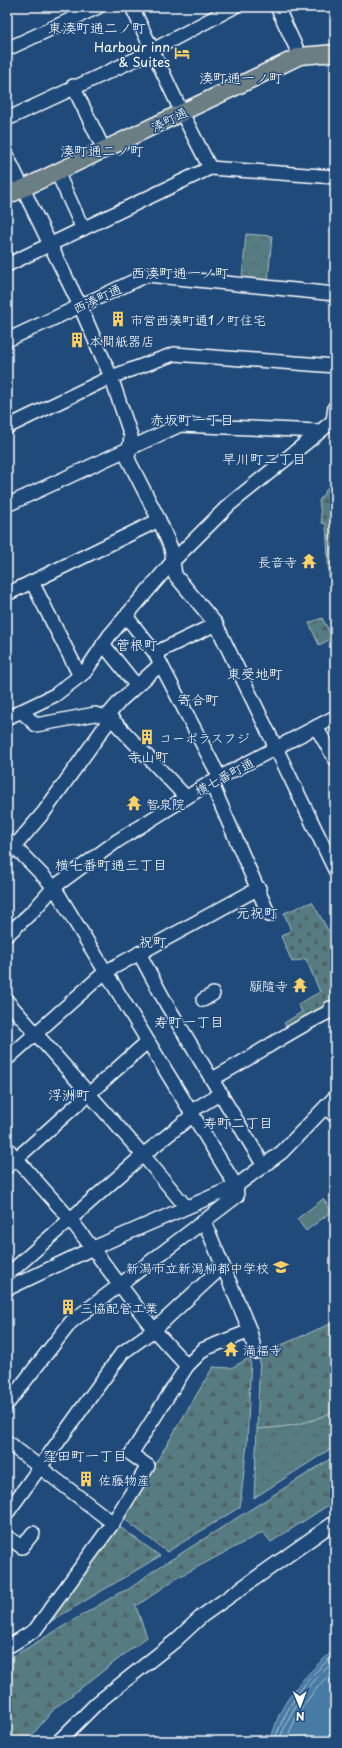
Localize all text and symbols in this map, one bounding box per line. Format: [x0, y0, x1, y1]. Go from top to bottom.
district label: 東湊町通二ノ町 [48, 17, 146, 38]
place label: Harbour inn & Suites [94, 37, 170, 71]
hotel icon: Harbour inn & Suites [173, 44, 191, 62]
district label: 湊町通一ノ町 [199, 67, 283, 88]
street label: 湊町通 [147, 102, 191, 136]
district label: 湊町通二ノ町 [60, 140, 144, 161]
district label: 西湊町通一ノ町 [131, 262, 229, 283]
street label: 西湊町通 [69, 278, 125, 318]
building icon: 市営西湊町通1ノ町住宅 [109, 310, 127, 328]
place label: 市営西湊町通1ノ町住宅 [130, 310, 266, 329]
building icon: 本間紙器店 [68, 331, 86, 349]
place label: 本間紙器店 [89, 331, 154, 350]
district label: 赤坂町一丁目 [150, 409, 234, 430]
district label: 早川町二丁目 [222, 448, 306, 469]
place label: 長音寺 [258, 552, 297, 571]
temple icon: 長音寺 [300, 552, 318, 570]
district label: 菅根町 [116, 634, 158, 655]
district label: 東受地町 [227, 663, 283, 684]
district label: 寄合町 [177, 689, 219, 710]
building icon: コーポラスフジ [138, 728, 156, 746]
place label: コーポラスフジ [159, 728, 249, 747]
district label: 寺山町 [127, 746, 169, 767]
street label: 横七番町通 [191, 752, 257, 800]
temple icon: 智泉院 [125, 794, 143, 812]
place label: 智泉院 [146, 794, 185, 813]
district label: 横七番町通三丁目 [55, 854, 167, 875]
district label: 元祝町 [236, 902, 278, 923]
district label: 祝町 [139, 931, 167, 952]
place label: 願隨寺 [249, 976, 288, 995]
temple icon: 願隨寺 [291, 976, 309, 994]
district label: 寿町一丁目 [154, 1011, 224, 1032]
district label: 浮洲町 [48, 1084, 90, 1105]
district label: 寿町二丁目 [203, 1112, 273, 1133]
place label: 新潟市立新潟柳都中学校 [126, 1258, 269, 1277]
school or university icon: 新潟市立新潟柳都中学校 [272, 1258, 290, 1276]
building icon: 三協配管工業 [59, 1298, 77, 1316]
place label: 三協配管工業 [80, 1298, 158, 1317]
temple icon: 満福寺 [222, 1340, 240, 1358]
place label: 満福寺 [243, 1340, 282, 1359]
district label: 窪田町一丁目 [43, 1445, 127, 1466]
building icon: 佐藤物産 [77, 1470, 95, 1488]
place label: 佐藤物産 [98, 1470, 150, 1489]
north arrow [280, 1686, 320, 1726]
text: N [295, 1708, 305, 1725]

